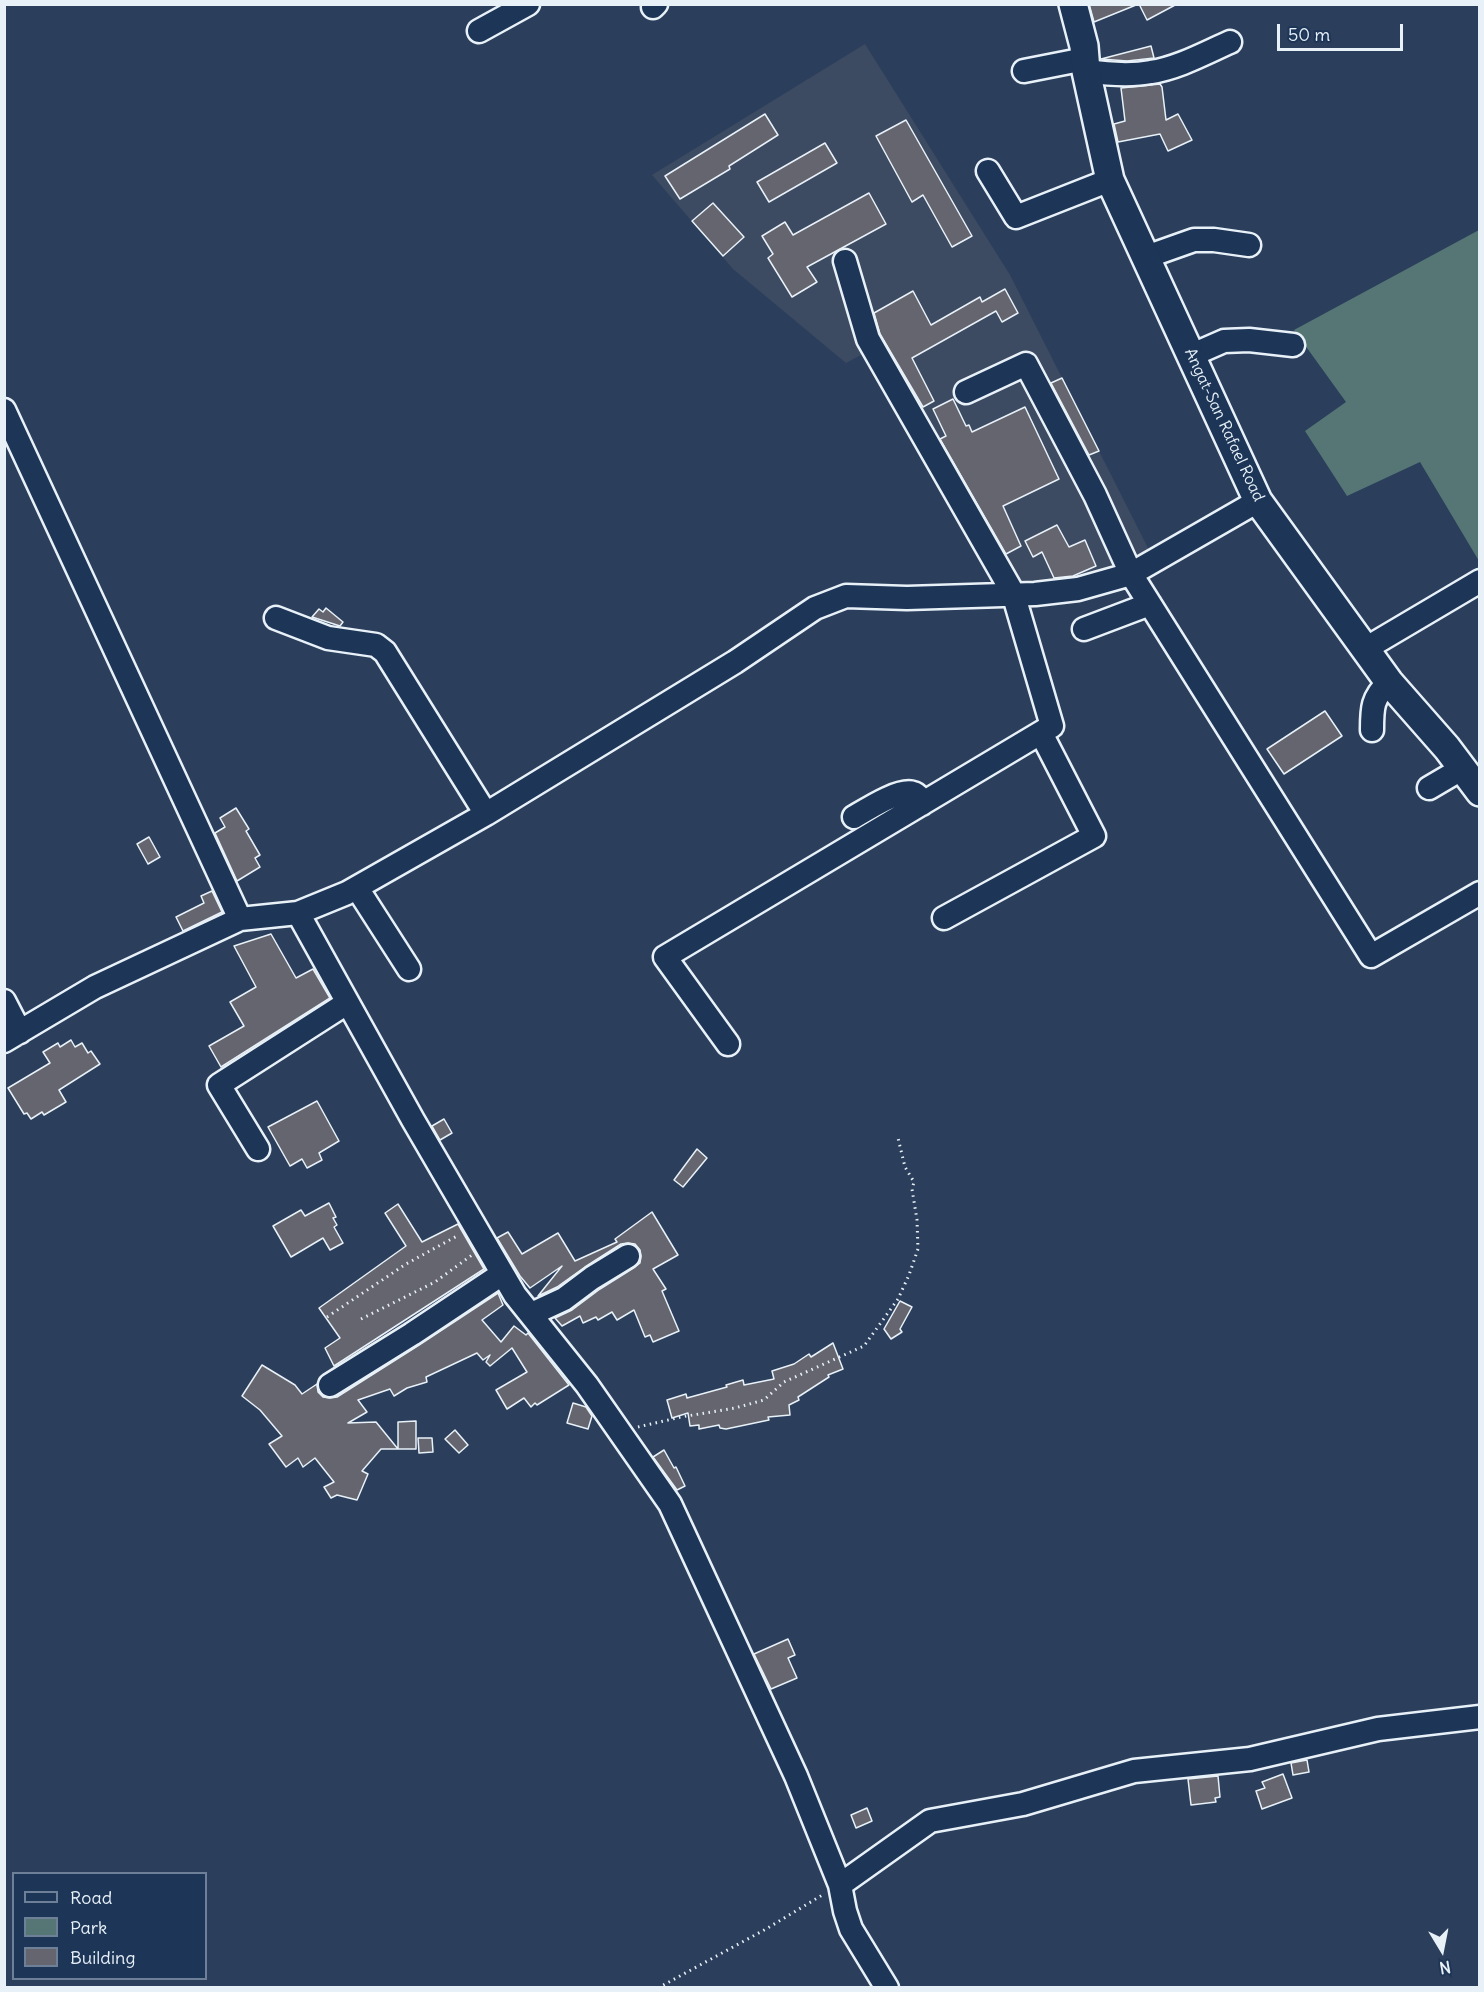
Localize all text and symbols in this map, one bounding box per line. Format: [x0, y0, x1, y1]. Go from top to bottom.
scale bar [1280, 12, 1406, 50]
text: 50 m [1288, 23, 1330, 46]
street label: Angat-San Rafael Road [1180, 345, 1268, 505]
legend [12, 1872, 207, 1980]
text: Road [70, 1886, 112, 1909]
text: Park [70, 1916, 107, 1939]
north arrow [1412, 1920, 1472, 1980]
text: Building [70, 1946, 135, 1969]
text: N [1438, 1957, 1452, 1979]

